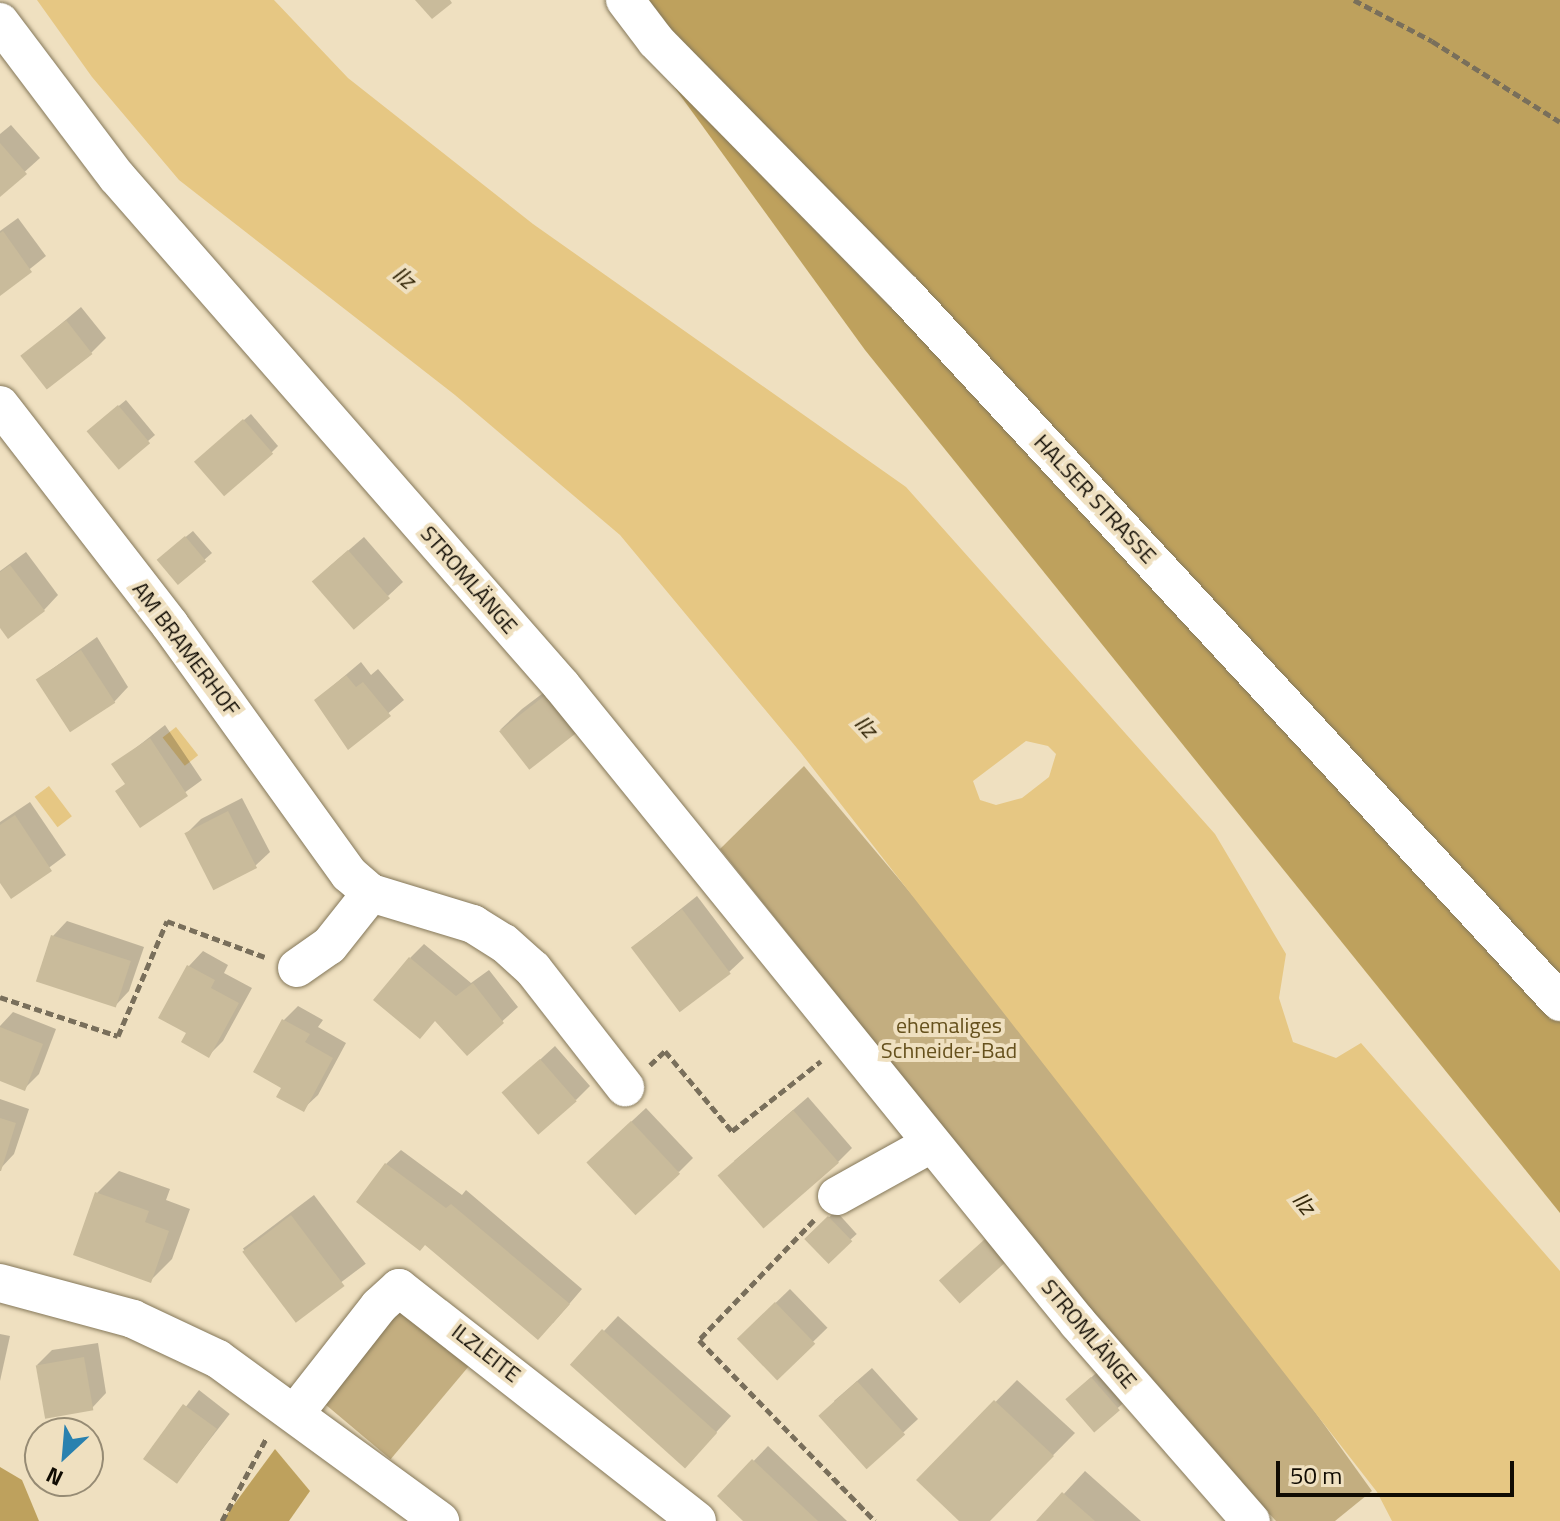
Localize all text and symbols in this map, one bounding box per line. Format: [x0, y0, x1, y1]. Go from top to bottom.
water label: Ilz [387, 259, 421, 295]
street label: HALSER STRASSE [1028, 429, 1162, 569]
street label: STROMLÄNGE [415, 521, 523, 639]
street label: AM BRAMERHOF [127, 577, 245, 721]
water label: Ilz [848, 709, 884, 743]
park label: ehemaliges Schneider-Bad [881, 1012, 1017, 1064]
water label: Ilz [1286, 1186, 1322, 1220]
street label: STROMLÄNGE [1036, 1274, 1142, 1394]
street label: ILZLEITE [447, 1318, 525, 1388]
north arrow [24, 1417, 104, 1497]
scale bar [1280, 1445, 1518, 1495]
text: 50 m [1290, 1457, 1342, 1493]
text: N [40, 1458, 69, 1495]

